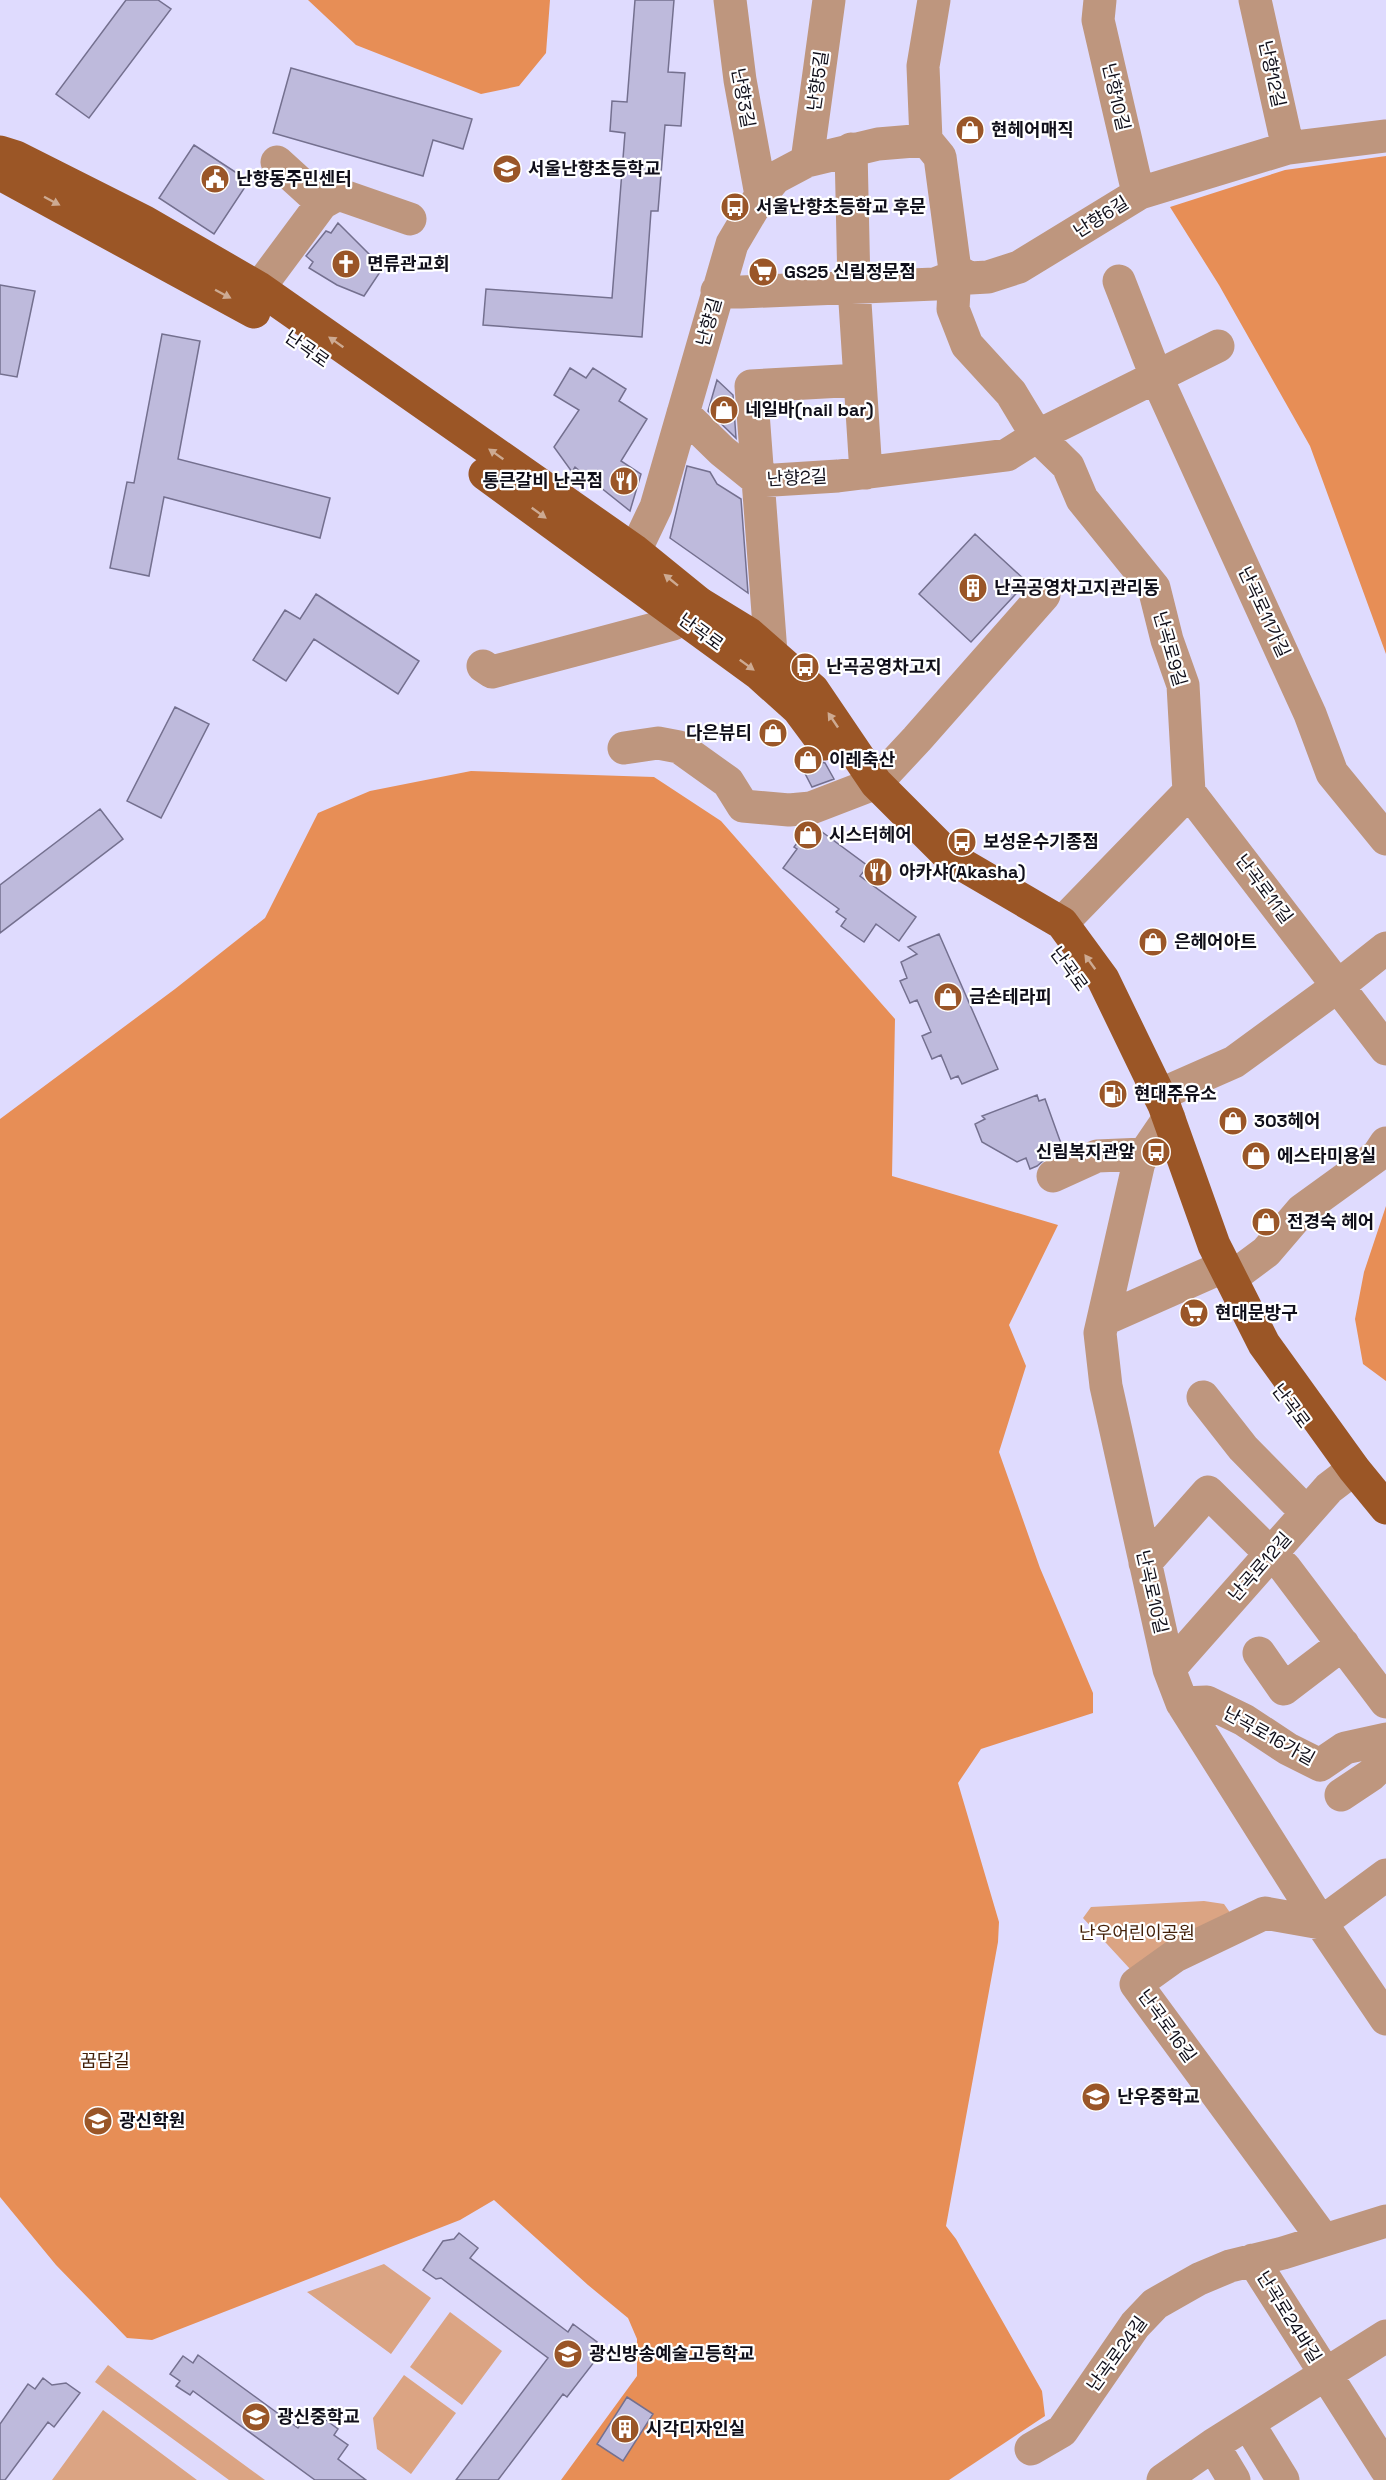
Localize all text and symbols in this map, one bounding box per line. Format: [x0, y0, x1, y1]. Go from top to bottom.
street label: 난향12길 [1254, 38, 1291, 110]
street label: 난향5길 [802, 49, 833, 112]
street label: 난향10길 [1098, 61, 1135, 133]
street label: 난향3길 [727, 66, 760, 130]
shop icon: 현헤어매직 [954, 114, 986, 146]
place label: 현헤어매직 [991, 118, 1074, 141]
school or university icon: 서울난향초등학교 [491, 153, 523, 185]
place label: 서울난향초등학교 [528, 157, 660, 180]
public building icon: 난향동주민센터 [199, 163, 231, 195]
place label: 난향동주민센터 [236, 167, 352, 190]
bus stop icon: 서울난향초등학교 후문 [719, 191, 751, 223]
street label: 난향6길 [1069, 191, 1133, 242]
place label: 서울난향초등학교 후문 [756, 195, 926, 218]
one-way arrow [43, 196, 60, 206]
church icon: 면류관교회 [330, 248, 362, 280]
place label: 면류관교회 [367, 252, 450, 275]
supermarket icon: GS25 신림정문점 [747, 256, 779, 288]
place label: GS25 신림정문점 [784, 260, 916, 283]
one-way arrow [215, 289, 232, 299]
street label: 난향길 [691, 295, 726, 349]
street label: 난곡로 [280, 325, 334, 372]
one-way arrow [329, 336, 345, 348]
shop icon: 네일바(nail bar) [708, 394, 740, 426]
place label: 네일바(nail bar) [745, 398, 874, 421]
one-way arrow [488, 449, 504, 460]
street label: 난향2길 [766, 464, 828, 491]
restaurant icon: 통큰갈비 난곡점 [608, 465, 640, 497]
place label: 통큰갈비 난곡점 [483, 469, 603, 492]
one-way arrow [531, 506, 546, 518]
street label: 난곡로11가길 [1233, 563, 1296, 661]
building icon: 난곡공영차고지관리동 [957, 572, 989, 604]
one-way arrow [663, 574, 679, 587]
place label: 난곡공영차고지관리동 [994, 576, 1160, 599]
street label: 난곡로 [674, 608, 728, 656]
street label: 난곡로9길 [1149, 609, 1192, 689]
bus stop icon: 난곡공영차고지 [789, 651, 821, 683]
place label: 난곡공영차고지 [826, 655, 942, 678]
one-way arrow [738, 659, 754, 671]
one-way arrow [827, 713, 839, 729]
shop icon: 다은뷰티 [757, 717, 789, 749]
place label: 다은뷰티 [686, 721, 752, 744]
shop icon: 이레축산 [792, 744, 824, 776]
place label: 이레축산 [829, 748, 896, 771]
shop icon: 시스터헤어 [792, 819, 824, 851]
place label: 시스터헤어 [829, 823, 912, 846]
bus stop icon: 보성운수기종점 [946, 826, 978, 858]
place label: 보성운수기종점 [983, 830, 1099, 853]
street label: 난곡로11길 [1231, 849, 1298, 928]
restaurant icon: 아카샤(Akasha) [862, 856, 894, 888]
place label: 아카샤(Akasha) [899, 860, 1026, 883]
shop icon: 은헤어아트 [1137, 926, 1169, 958]
place label: 은헤어아트 [1174, 930, 1257, 953]
street label: 난곡로 [1045, 942, 1093, 996]
one-way arrow [1085, 954, 1097, 969]
shop icon: 금손테라피 [932, 981, 964, 1013]
place label: 금손테라피 [969, 985, 1052, 1008]
fuel station icon: 현대주유소 [1097, 1078, 1129, 1110]
place label: 현대주유소 [1134, 1082, 1217, 1105]
shop icon: 303헤어 [1217, 1105, 1249, 1137]
place label: 303헤어 [1254, 1109, 1321, 1132]
bus stop icon: 신림복지관앞 [1140, 1136, 1172, 1168]
place label: 신림복지관앞 [1036, 1140, 1135, 1163]
shop icon: 에스타미용실 [1240, 1140, 1272, 1172]
place label: 에스타미용실 [1277, 1144, 1376, 1167]
shop icon: 전경숙 헤어 [1250, 1206, 1282, 1238]
place label: 전경숙 헤어 [1287, 1210, 1374, 1233]
supermarket icon: 현대문방구 [1178, 1297, 1210, 1329]
place label: 현대문방구 [1215, 1301, 1298, 1324]
street label: 난곡로 [1267, 1379, 1316, 1432]
street label: 난곡로12길 [1223, 1527, 1296, 1606]
street label: 난곡로10길 [1132, 1548, 1173, 1636]
street label: 난곡로16가길 [1219, 1701, 1319, 1770]
park label: 난우어린이공원 [1079, 1921, 1195, 1944]
street label: 난곡로16길 [1133, 1985, 1202, 2067]
park label: 꿈담길 [80, 2049, 130, 2072]
school or university icon: 난우중학교 [1080, 2081, 1112, 2113]
place label: 난우중학교 [1117, 2085, 1200, 2108]
school or university icon: 광신학원 [82, 2105, 114, 2137]
place label: 광신학원 [119, 2109, 185, 2132]
street label: 난곡로24바길 [1252, 2266, 1327, 2367]
street label: 난곡로24길 [1081, 2311, 1152, 2396]
school or university icon: 광신방송예술고등학교 [552, 2338, 584, 2370]
place label: 광신방송예술고등학교 [589, 2342, 755, 2365]
school or university icon: 광신중학교 [240, 2401, 272, 2433]
place label: 광신중학교 [277, 2405, 360, 2428]
building icon: 시각디자인실 [609, 2413, 641, 2445]
place label: 시각디자인실 [646, 2417, 745, 2440]

